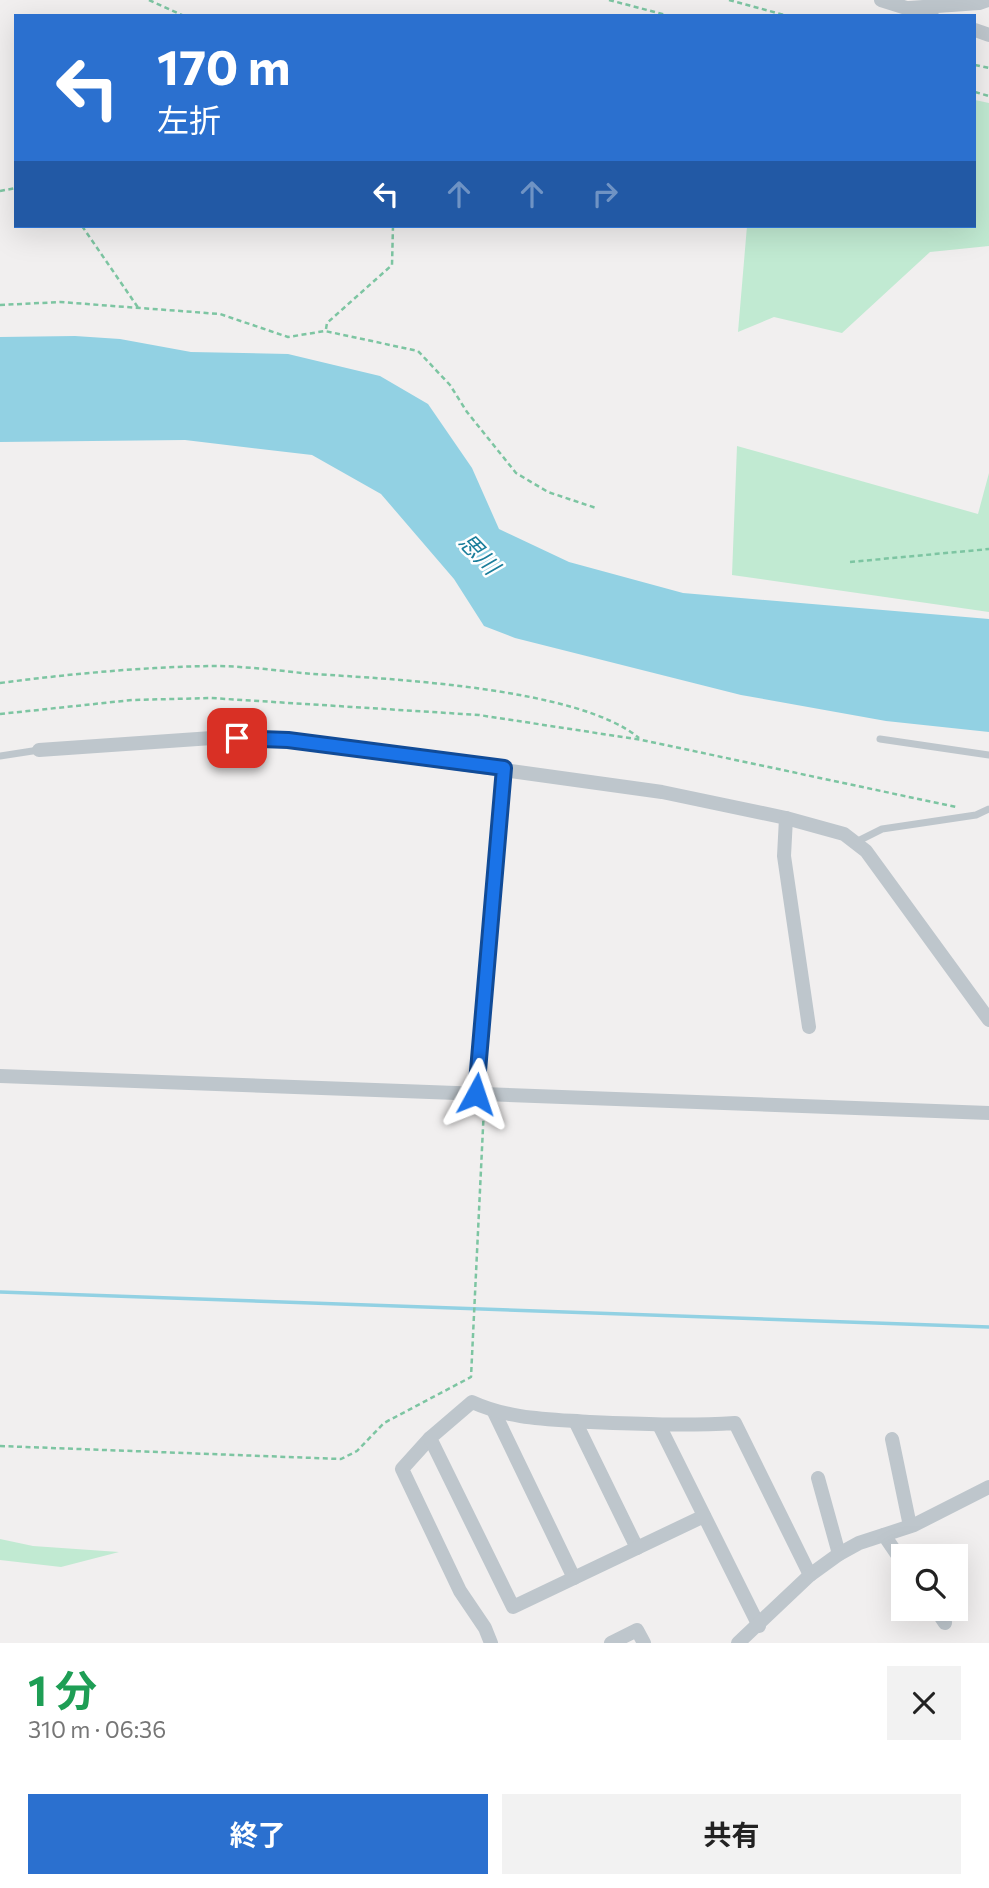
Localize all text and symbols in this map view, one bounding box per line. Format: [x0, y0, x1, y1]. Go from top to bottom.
text: 170 m [157, 35, 290, 95]
icon: left [42, 42, 133, 133]
text: 左折 [157, 99, 221, 139]
icon: left [367, 175, 405, 213]
icon: ahead [440, 175, 478, 213]
icon: ahead [513, 175, 551, 213]
icon: right [586, 175, 624, 213]
water label: 思川 [454, 527, 508, 582]
pin [207, 708, 267, 768]
icon: arrive [218, 719, 256, 757]
position arrow [439, 1057, 513, 1131]
map controls [891, 1544, 968, 1621]
button: search [891, 1544, 968, 1621]
text: 1 分 [28, 1663, 97, 1715]
button: close [887, 1666, 961, 1740]
text: 310 m · 06:36 [28, 1715, 166, 1743]
button: 終了 [28, 1794, 488, 1874]
button: 共有 [502, 1794, 961, 1874]

